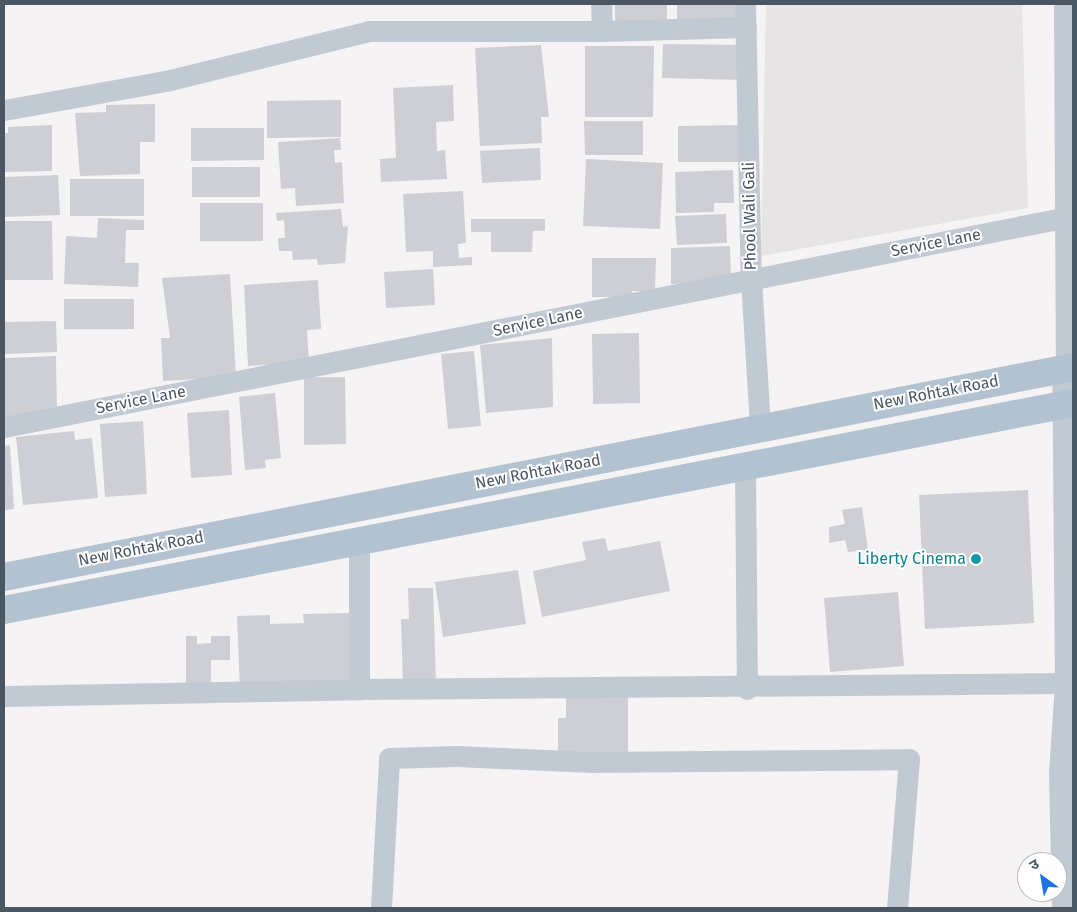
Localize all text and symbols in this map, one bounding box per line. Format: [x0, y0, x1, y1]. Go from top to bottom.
street label: Phool Wali Gali [739, 162, 761, 270]
street label: Service Lane [890, 225, 982, 261]
street label: Service Lane [492, 303, 584, 341]
street label: New Rohtak Road [872, 371, 1000, 415]
street label: Service Lane [95, 382, 187, 418]
street label: New Rohtak Road [474, 450, 602, 494]
street label: New Rohtak Road [77, 527, 205, 571]
place label: Liberty Cinema [857, 549, 966, 569]
marker: Liberty Cinema [970, 553, 982, 565]
north arrow [1017, 852, 1067, 902]
text: उ [1026, 855, 1042, 874]

